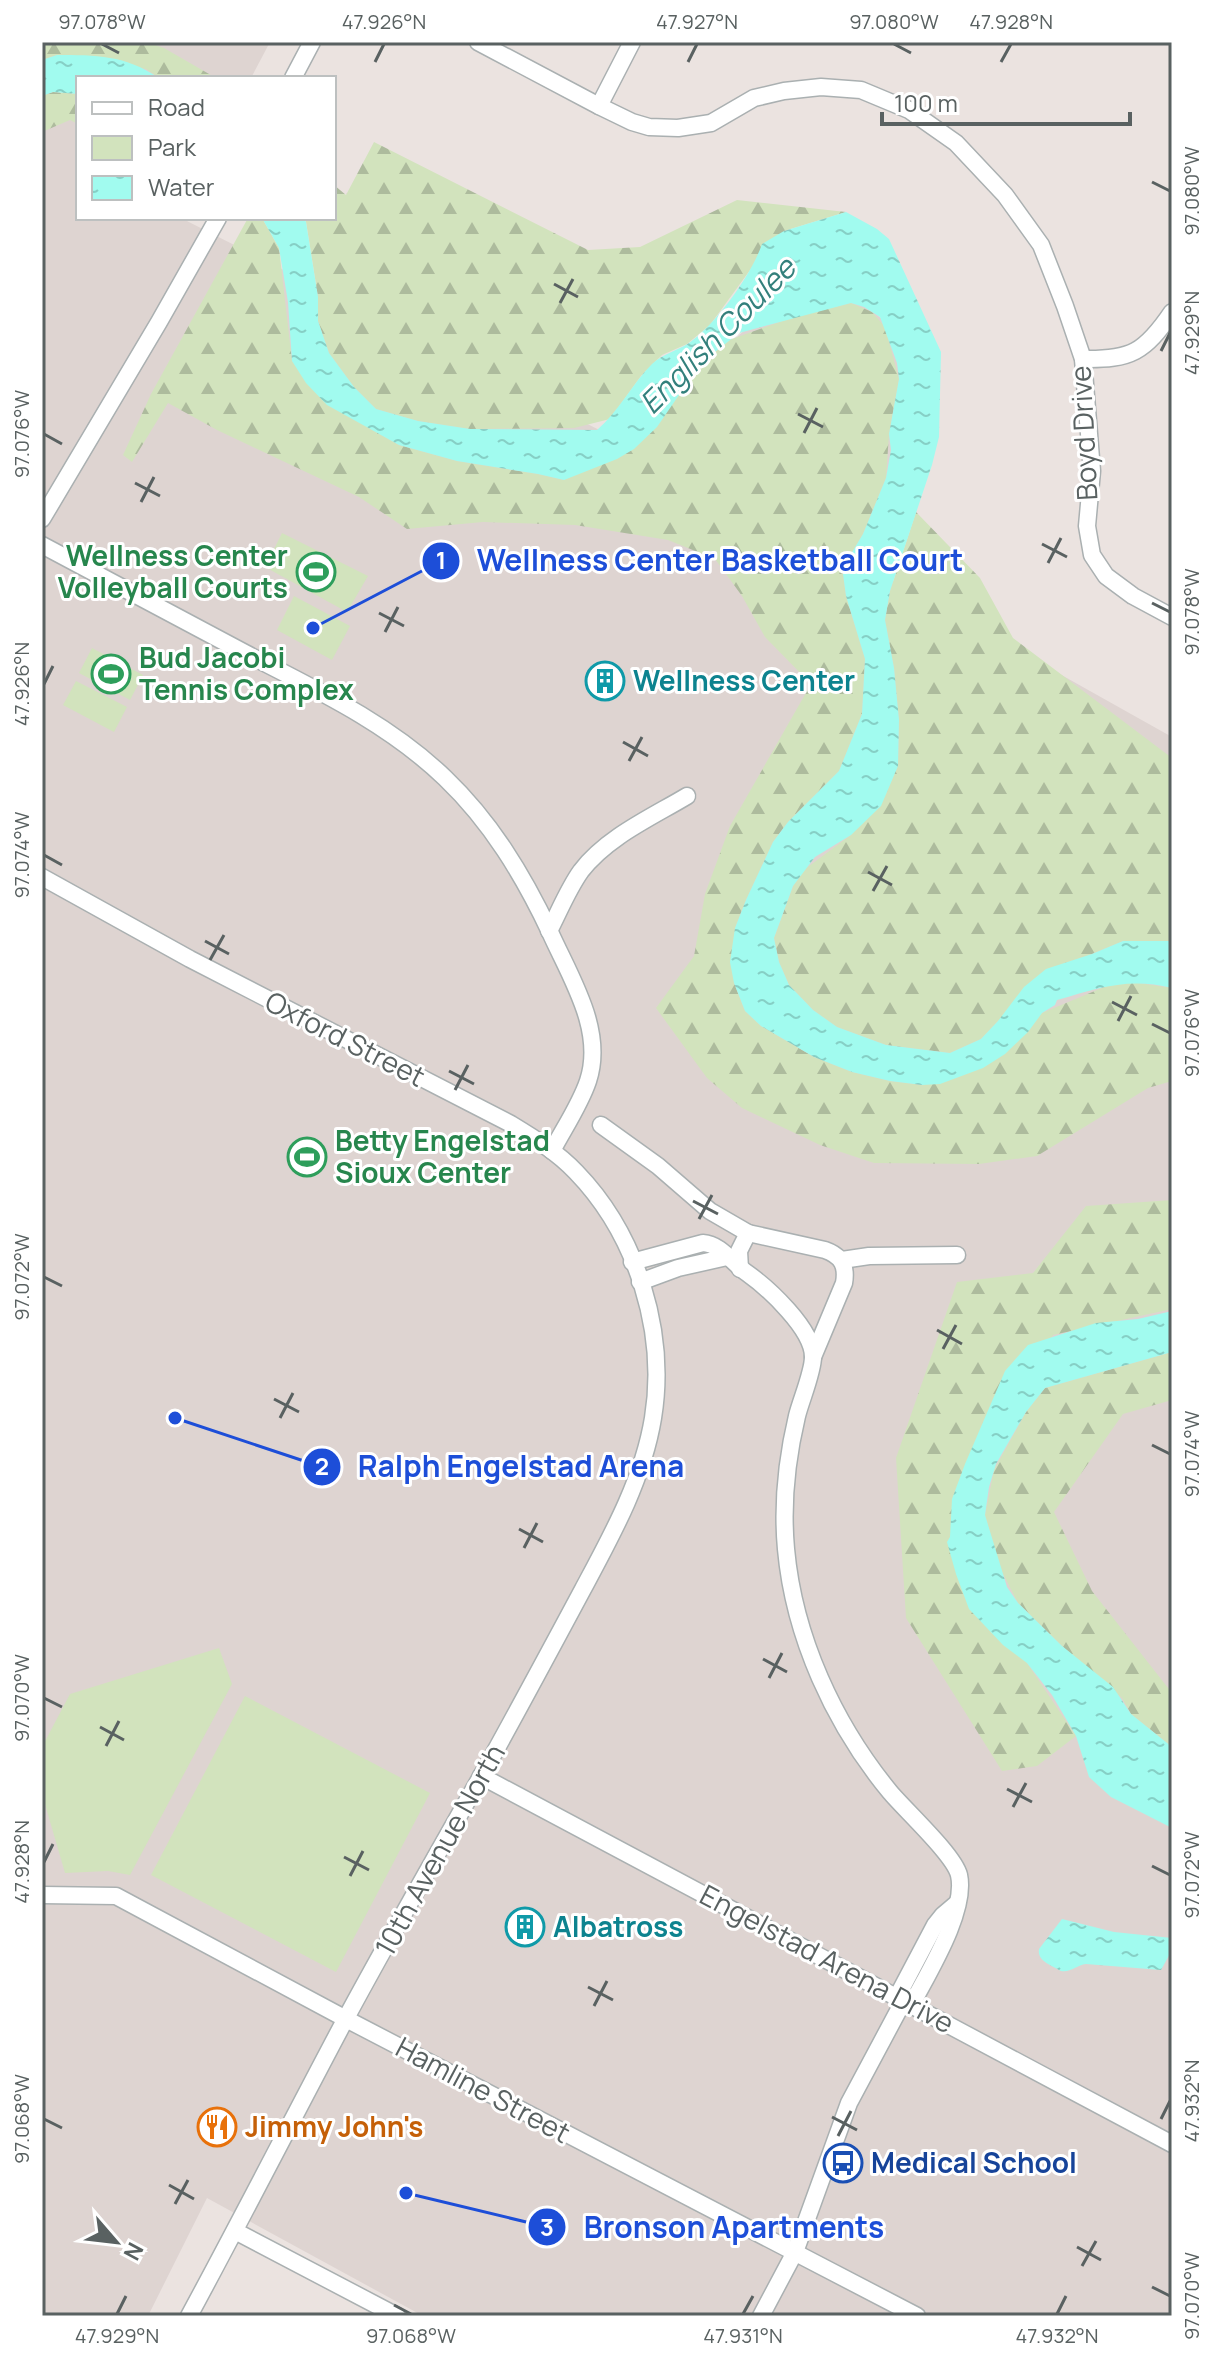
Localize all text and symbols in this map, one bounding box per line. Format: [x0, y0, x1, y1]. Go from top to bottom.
text: 97.078°W [58, 8, 146, 35]
text: 47.926°N [342, 8, 426, 35]
text: 47.927°N [656, 8, 738, 35]
text: 97.080°W [849, 8, 939, 35]
text: 47.928°N [969, 8, 1053, 35]
legend [76, 76, 336, 220]
scale bar [882, 76, 1130, 126]
text: 100 m [894, 86, 958, 119]
text: Road [148, 90, 205, 123]
text: Park [148, 130, 197, 163]
text: 97.080°W [1178, 146, 1205, 236]
text: Water [148, 170, 215, 203]
water label: English Coulee [630, 247, 805, 422]
text: 47.929°N [1178, 291, 1205, 375]
street label: Boyd Drive [1060, 365, 1106, 501]
text: 97.076°W [8, 390, 35, 478]
callout: Wellness Center Basketball Court [421, 534, 979, 588]
place label: Wellness Center Volleyball Courts [58, 536, 288, 606]
text: Wellness Center Basketball Court [477, 539, 963, 580]
text: 1 [436, 543, 446, 576]
sports icon: Wellness Center Volleyball Courts [295, 551, 337, 593]
text: 97.078°W [1178, 568, 1205, 656]
place label: Bud Jacobi Tennis Complex [139, 638, 354, 708]
text: 47.926°N [8, 642, 35, 726]
sports icon: Bud Jacobi Tennis Complex [90, 653, 132, 695]
building icon: Wellness Center [584, 660, 626, 702]
place label: Wellness Center [633, 661, 855, 699]
text: 97.074°W [8, 811, 35, 898]
street label: Oxford Street [259, 982, 432, 1095]
text: 97.076°W [1178, 989, 1205, 1077]
place label: Betty Engelstad Sioux Center [335, 1121, 550, 1191]
sports icon: Betty Engelstad Sioux Center [286, 1136, 328, 1178]
text: 97.072°W [8, 1233, 35, 1321]
text: 97.074°W [1178, 1410, 1205, 1497]
callout: Ralph Engelstad Arena [302, 1440, 700, 1494]
text: Ralph Engelstad Arena [358, 1445, 684, 1486]
text: 2 [315, 1449, 329, 1482]
text: 97.070°W [8, 1654, 35, 1742]
street label: 10th Avenue North [365, 1737, 513, 1962]
text: 47.928°N [8, 1820, 35, 1904]
text: 97.072°W [1178, 1831, 1205, 1919]
street label: Engelstad Arena Drive [694, 1875, 961, 2041]
building icon: Albatross [504, 1906, 546, 1948]
place label: Albatross [553, 1907, 683, 1945]
street label: Hamline Street [390, 2027, 577, 2151]
text: 47.932°N [1178, 2059, 1205, 2143]
text: 97.068°W [8, 2074, 35, 2164]
restaurant icon: Jimmy John's [196, 2106, 238, 2148]
place label: Jimmy John's [245, 2107, 423, 2145]
bus stop icon: Medical School [822, 2142, 864, 2184]
place label: Medical School [871, 2143, 1077, 2181]
callout: Bronson Apartments [527, 2200, 900, 2254]
north arrow [76, 2202, 156, 2282]
text: Bronson Apartments [584, 2206, 884, 2247]
text: 3 [540, 2210, 554, 2243]
text: N [117, 2237, 151, 2265]
text: 97.070°W [1178, 2252, 1205, 2340]
text: 47.929°N [75, 2322, 159, 2349]
text: 97.068°W [366, 2322, 456, 2349]
text: 47.931°N [703, 2322, 783, 2349]
text: 47.932°N [1015, 2322, 1099, 2349]

